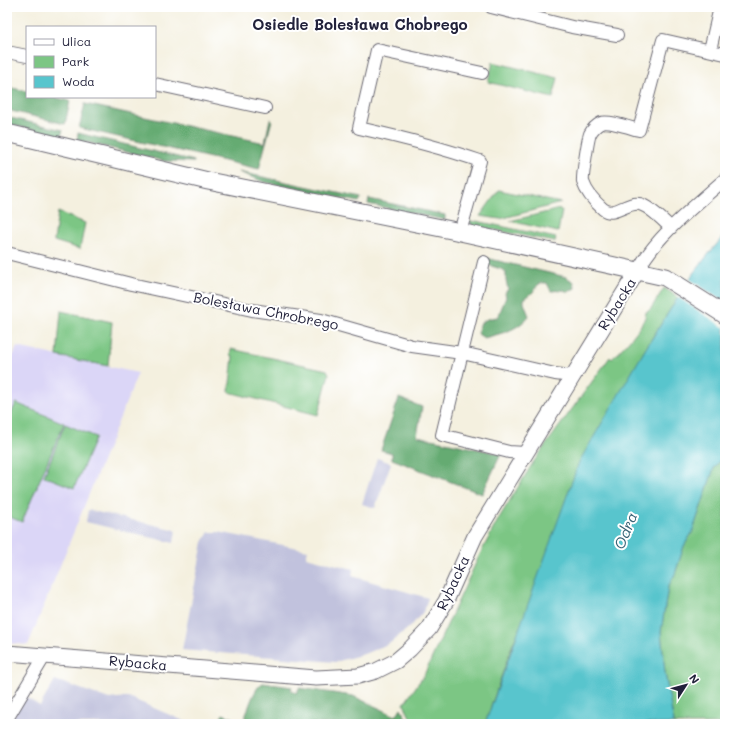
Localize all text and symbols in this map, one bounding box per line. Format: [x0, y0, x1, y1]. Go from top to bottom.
district label: Osiedle Bolesława Chobrego [252, 14, 468, 34]
legend [26, 26, 156, 98]
text: Ulica [62, 33, 91, 49]
text: Park [62, 53, 89, 69]
text: Woda [62, 73, 95, 89]
street label: Rybacka [593, 274, 640, 333]
street label: Bolesława Chrobrego [192, 287, 340, 334]
water label: Odra [609, 509, 642, 552]
street label: Rybacka [432, 552, 473, 613]
street label: Rybacka [108, 650, 168, 675]
north arrow [666, 665, 706, 705]
text: N [686, 671, 703, 687]

